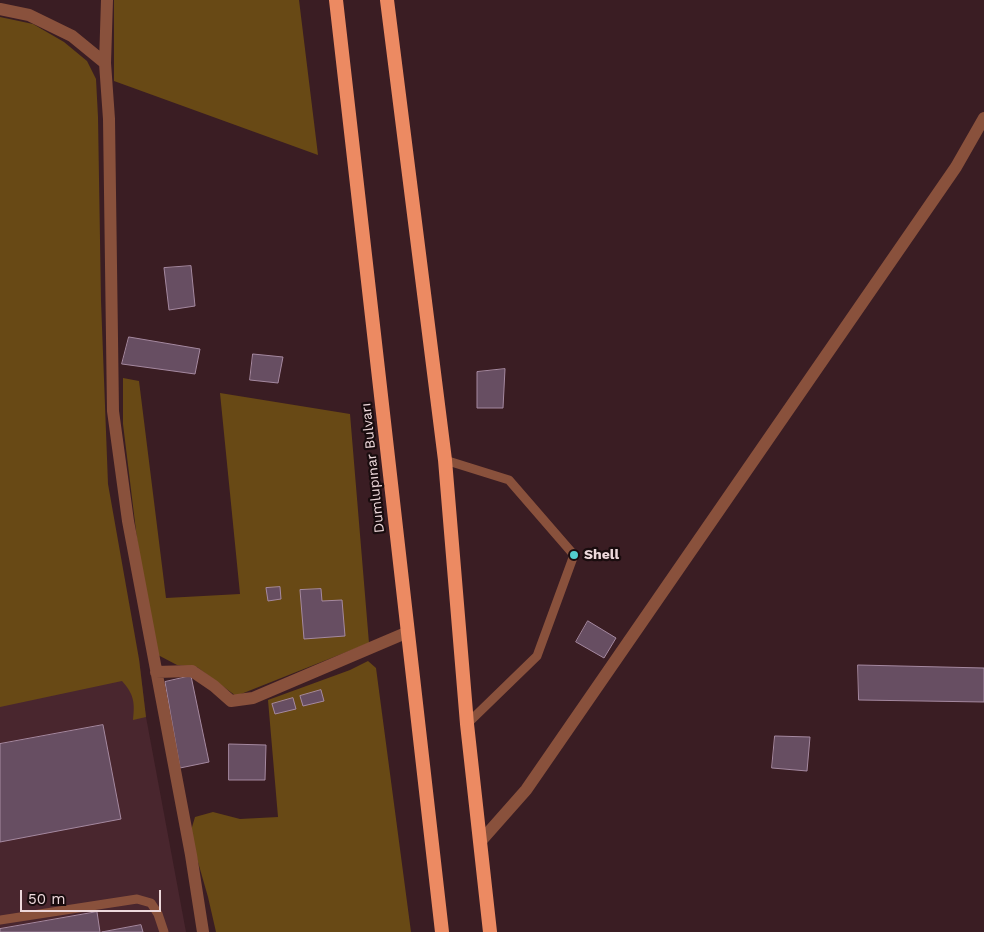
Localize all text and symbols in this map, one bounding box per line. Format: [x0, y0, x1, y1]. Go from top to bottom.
street label: Dumlupınar Bulvarı [358, 402, 388, 534]
place label: Shell [584, 547, 619, 563]
marker: Shell [568, 549, 580, 561]
scale bar [22, 880, 164, 912]
text: 50 m [28, 890, 65, 908]

